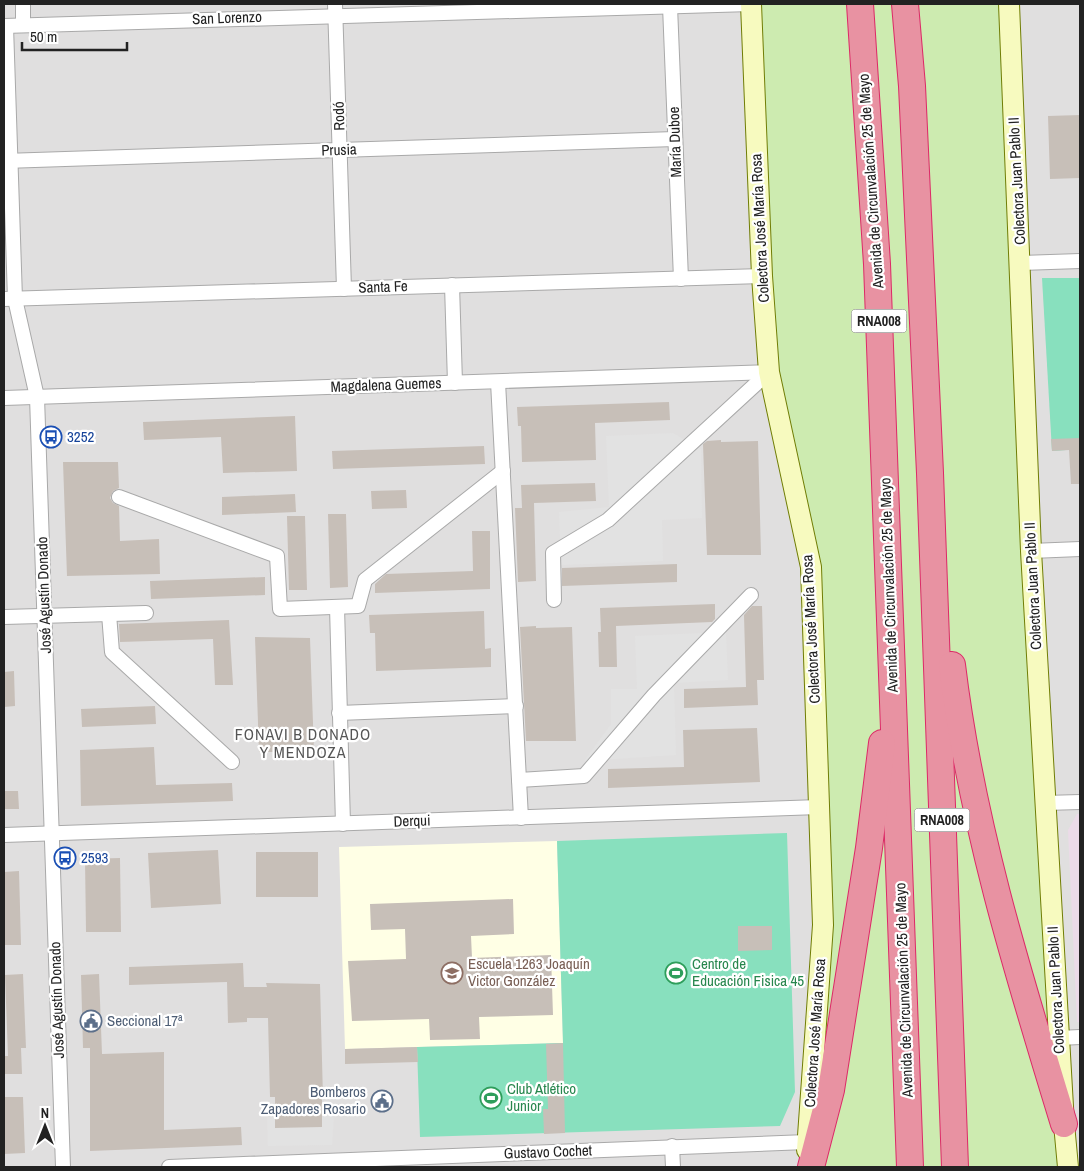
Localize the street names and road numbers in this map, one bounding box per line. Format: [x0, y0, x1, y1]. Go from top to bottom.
street label: San Lorenzo [192, 6, 262, 29]
street label: Avenida de Circunvalación 25 de Mayo [853, 73, 889, 290]
street label: Rodó [327, 101, 350, 131]
street label: María Duboe [663, 106, 686, 178]
street label: Colectora Juan Pablo II [1003, 117, 1030, 245]
street label: Prusia [321, 138, 357, 161]
street label: Colectora José María Rosa [745, 153, 774, 303]
street label: Santa Fe [358, 275, 408, 298]
road number: RNA008 [852, 310, 906, 332]
street label: Magdalena Guemes [330, 372, 442, 397]
street label: Avenida de Circunvalación 25 de Mayo [874, 477, 903, 694]
street label: Colectora Juan Pablo II [1019, 522, 1046, 650]
street label: José Agustín Donado [31, 536, 56, 654]
street label: Colectora José María Rosa [796, 554, 825, 704]
road number: RNA008 [914, 808, 970, 832]
street label: Derqui [393, 809, 431, 832]
street label: Avenida de Circunvalación 25 de Mayo [889, 882, 918, 1099]
street label: Colectora Juan Pablo II [1042, 926, 1069, 1054]
street label: José Agustín Donado [44, 941, 69, 1059]
street label: Colectora José María Rosa [799, 958, 830, 1108]
street label: Gustavo Cochet [504, 1139, 593, 1164]

